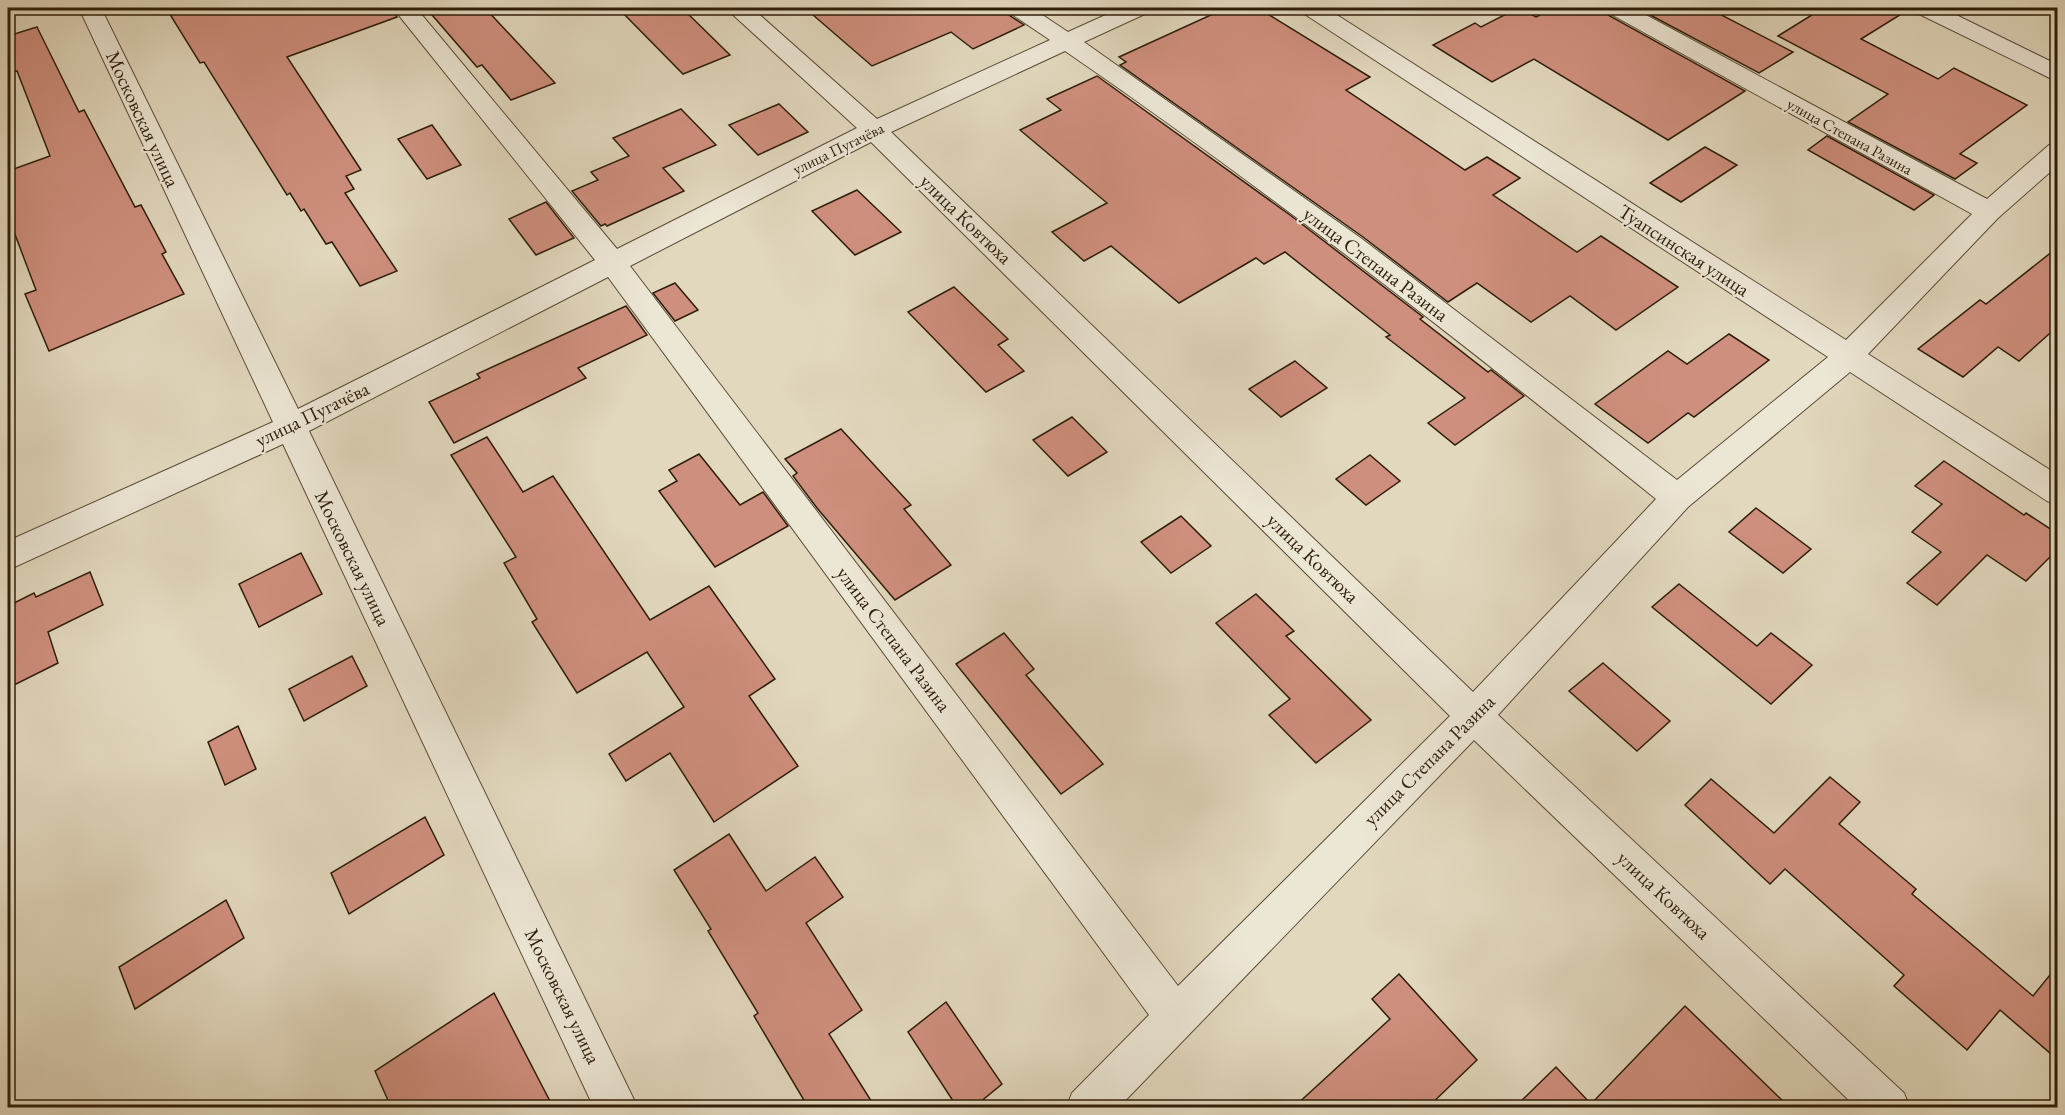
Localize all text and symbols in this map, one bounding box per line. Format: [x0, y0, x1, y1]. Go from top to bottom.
street label: Московская улица [100, 47, 186, 191]
street label: улица Степана Разина [1783, 93, 1917, 180]
street label: улица Пугачёва [789, 117, 888, 180]
street label: улица Ковтюха [914, 168, 1018, 270]
street label: Туапсинская улица [1613, 198, 1755, 302]
street label: улица Степана Разина [1298, 201, 1454, 327]
street label: улица Пугачёва [251, 375, 373, 453]
street label: Московская улица [309, 486, 397, 630]
street label: улица Ковтюха [1261, 507, 1365, 609]
street label: улица Степана Разина [831, 561, 957, 717]
street label: улица Степана Разина [1358, 689, 1500, 831]
street label: улица Ковтюха [1612, 845, 1716, 945]
street label: Московская улица [519, 924, 607, 1068]

